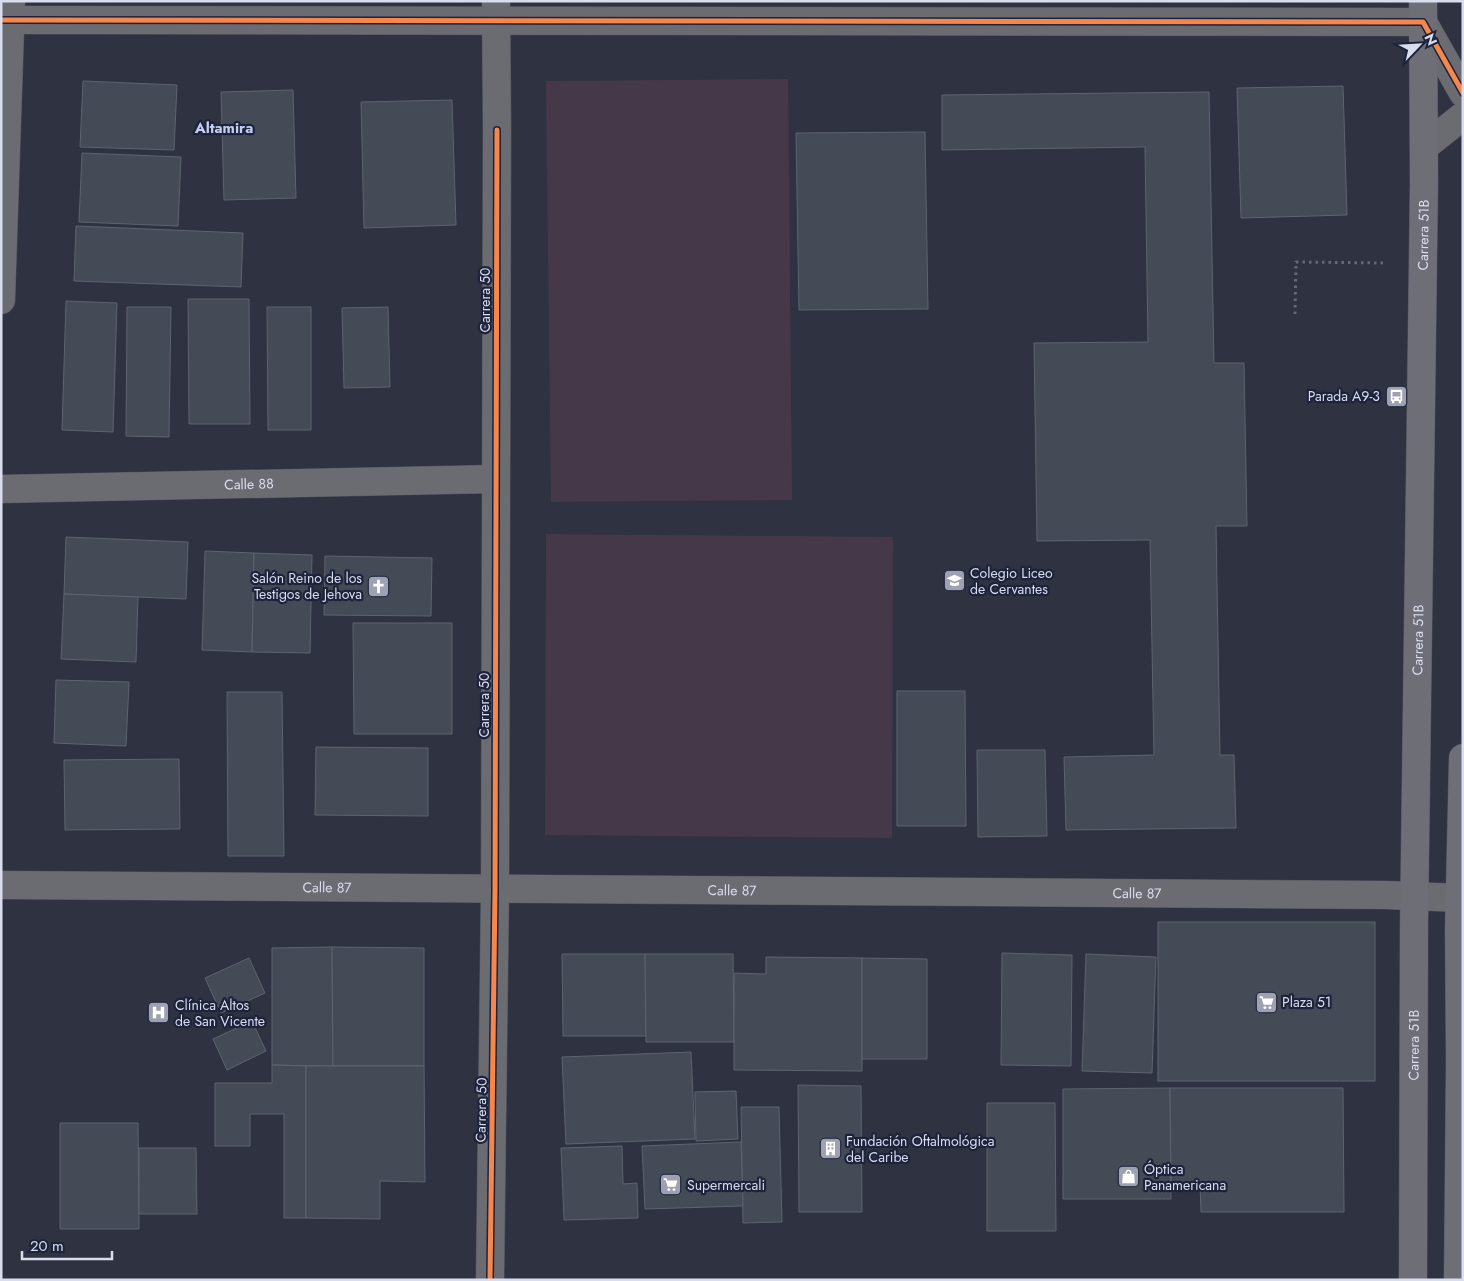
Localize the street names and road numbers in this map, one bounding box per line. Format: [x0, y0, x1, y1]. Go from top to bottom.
street label: Carrera 51B [1413, 199, 1434, 271]
street label: Carrera 50 [475, 268, 495, 332]
street label: Calle 88 [224, 473, 274, 494]
street label: Carrera 51B [1407, 604, 1428, 676]
street label: Carrera 50 [474, 673, 494, 737]
street label: Calle 87 [302, 877, 352, 898]
street label: Calle 87 [707, 880, 757, 900]
street label: Calle 87 [1112, 883, 1162, 903]
street label: Carrera 51B [1404, 1009, 1424, 1080]
street label: Carrera 50 [470, 1077, 492, 1143]

